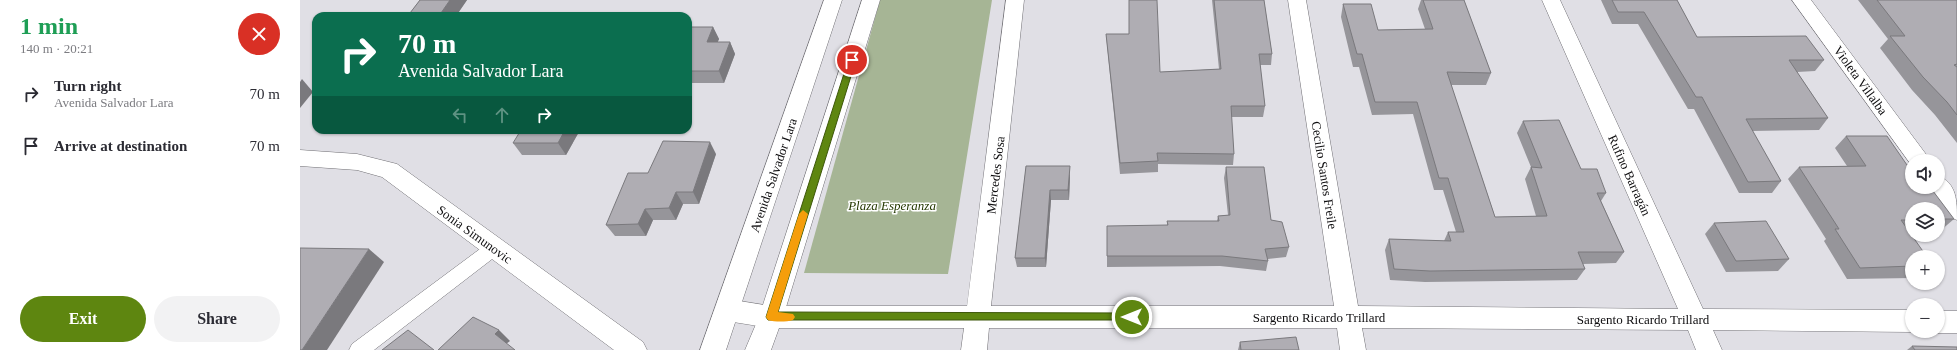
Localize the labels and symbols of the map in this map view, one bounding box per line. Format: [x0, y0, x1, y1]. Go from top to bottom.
pin [835, 43, 869, 77]
street label: Violeta Villalba [1831, 43, 1891, 118]
street label: Avenida Salvador Lara [747, 116, 800, 234]
street label: Cecilio Santos Freile [1309, 120, 1340, 230]
street label: Rufino Barragán [1605, 132, 1654, 218]
street label: Mercedes Sosa [983, 135, 1008, 215]
park label: Plaza Esperanza [847, 198, 936, 213]
street label: Sonia Simunovic [434, 202, 515, 267]
position arrow [1111, 296, 1153, 338]
street label: Sargento Ricardo Trillard [1253, 310, 1386, 325]
street label: Sargento Ricardo Trillard [1577, 312, 1710, 327]

